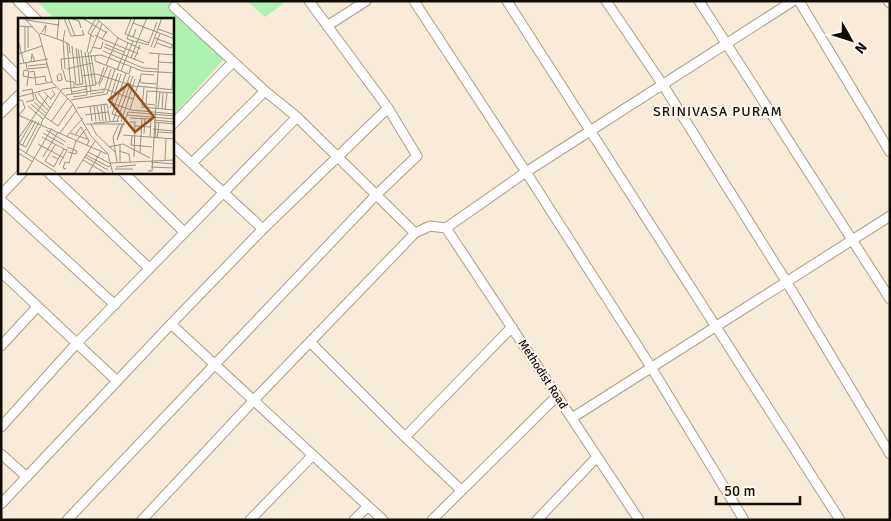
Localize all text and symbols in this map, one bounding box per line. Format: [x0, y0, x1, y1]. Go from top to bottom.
north arrow [826, 15, 876, 65]
inset map [18, 18, 174, 174]
text: N [851, 39, 870, 57]
district label: SRINIVASA PURAM [653, 103, 783, 120]
street label: Methodist Road [515, 337, 571, 412]
scale bar [716, 474, 800, 506]
text: 50 m [724, 482, 755, 500]

